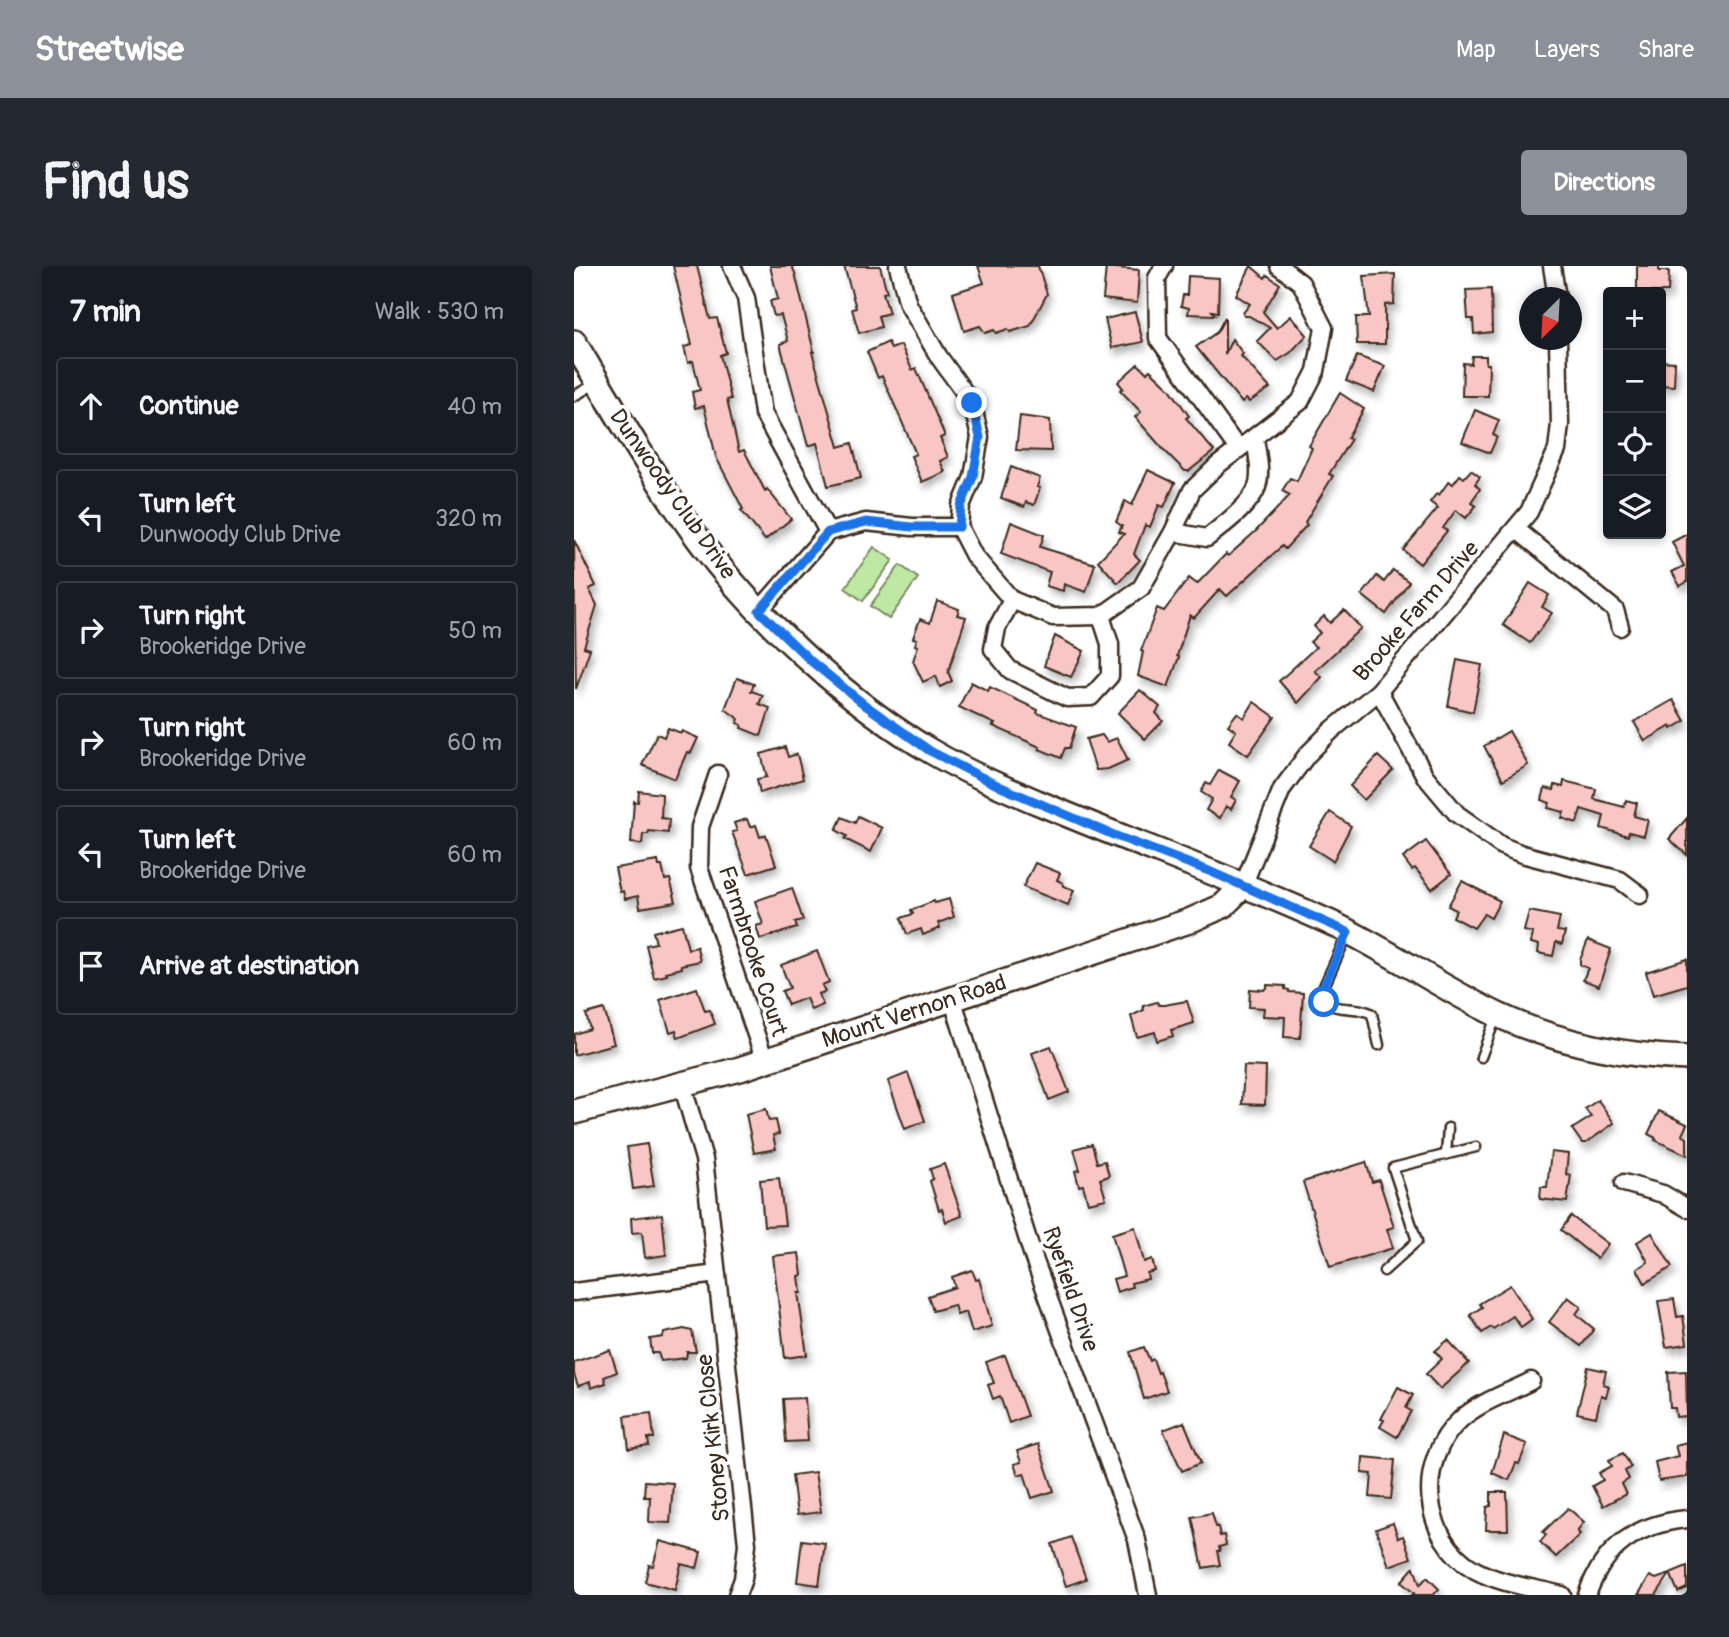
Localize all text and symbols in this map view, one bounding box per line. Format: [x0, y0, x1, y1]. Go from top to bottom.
text: Streetwise [35, 29, 184, 70]
text: Map [1456, 35, 1496, 64]
text: Layers [1534, 35, 1600, 64]
text: Share [1638, 35, 1694, 64]
button: Directions [1521, 150, 1687, 215]
text: Find us [42, 152, 189, 213]
north arrow [1519, 287, 1582, 350]
map controls [1603, 287, 1666, 539]
button: + [1603, 287, 1666, 350]
text: 7 min [70, 293, 141, 330]
text: Walk · 530 m [375, 297, 504, 326]
button: − [1603, 350, 1666, 413]
icon: ahead [72, 387, 110, 425]
route end [956, 387, 987, 418]
text: Continue [139, 390, 239, 422]
text: 40 m [448, 392, 502, 421]
street label: Dunwoody Club Drive [603, 403, 743, 585]
button: locate [1603, 413, 1666, 476]
button: layers [1603, 476, 1666, 539]
text: Turn left [139, 488, 235, 520]
icon: left [72, 499, 110, 537]
text: 320 m [435, 504, 502, 533]
text: Dunwoody Club Drive [139, 520, 340, 549]
street label: Brooke Farm Drive [1347, 534, 1486, 687]
text: Turn right [139, 600, 245, 632]
icon: right [72, 611, 110, 649]
text: 50 m [448, 616, 502, 645]
text: Brookeridge Drive [139, 632, 306, 661]
text: Turn right [139, 712, 245, 744]
icon: right [72, 723, 110, 761]
text: 60 m [447, 728, 502, 757]
text: Brookeridge Drive [139, 744, 306, 773]
text: Turn left [139, 824, 235, 856]
icon: left [72, 835, 110, 873]
text: 60 m [447, 840, 502, 869]
text: Brookeridge Drive [139, 856, 306, 885]
street label: Farmbrooke Court [712, 862, 794, 1040]
icon: arrive [72, 947, 110, 985]
text: Arrive at destination [139, 950, 359, 982]
street label: Mount Vernon Road [818, 968, 1010, 1054]
route start [1308, 986, 1339, 1017]
street label: Ryefield Drive [1036, 1223, 1106, 1356]
street label: Stoney Kirk Close [690, 1352, 736, 1523]

